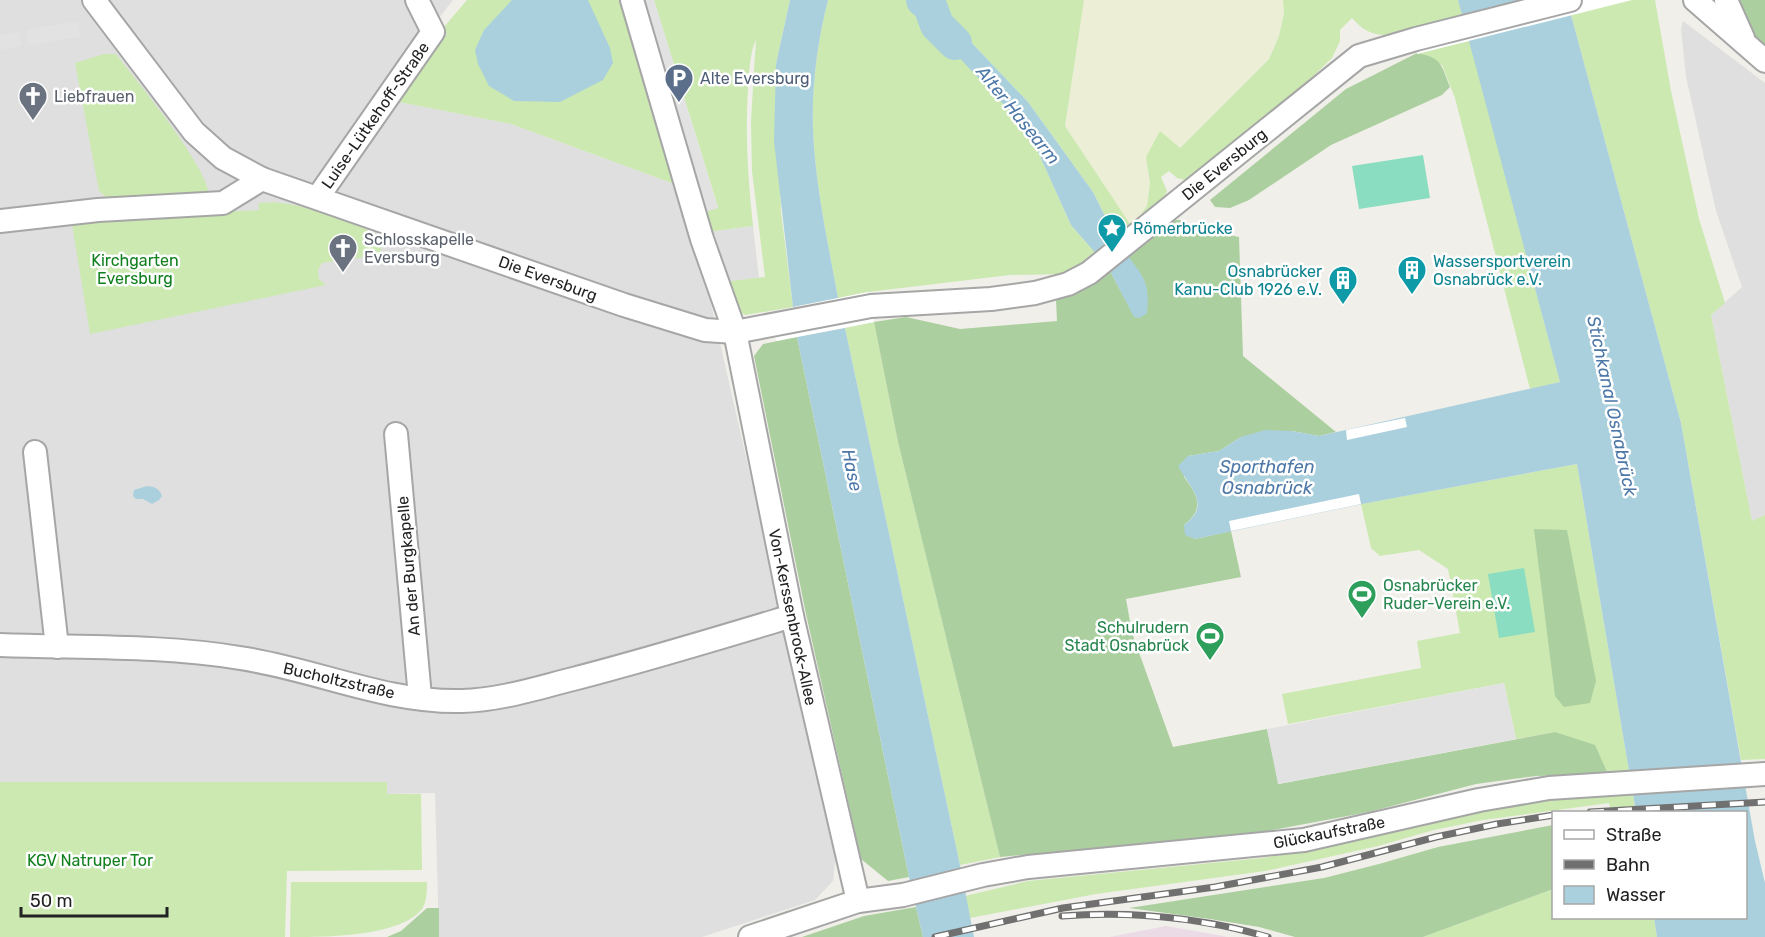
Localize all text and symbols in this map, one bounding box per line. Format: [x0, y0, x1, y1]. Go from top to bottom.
street label: Luise-Lütkehoff-Straße [318, 38, 433, 192]
water label: Alter Hasearm [971, 60, 1064, 169]
parking icon: Alte Eversburg [663, 62, 695, 104]
place label: Alte Eversburg [700, 69, 810, 88]
church icon: Liebfrauen [17, 80, 49, 122]
place label: Liebfrauen [54, 87, 135, 106]
street label: Die Eversburg [1178, 124, 1271, 204]
place icon: Römerbrücke [1096, 212, 1128, 254]
place label: Römerbrücke [1133, 219, 1233, 238]
place label: Schlosskapelle Eversburg [364, 230, 474, 267]
church icon: Schlosskapelle Eversburg [327, 232, 359, 274]
park label: Kirchgarten Eversburg [91, 251, 179, 288]
street label: Die Eversburg [496, 252, 600, 305]
place label: Wassersportverein Osnabrück e.V. [1433, 252, 1571, 289]
building icon: Wassersportverein Osnabrück e.V. [1396, 254, 1428, 296]
place label: Osnabrücker Kanu-Club 1926 e.V. [1174, 262, 1322, 299]
building icon: Osnabrücker Kanu-Club 1926 e.V. [1327, 264, 1359, 306]
water label: Stichkanal Osnabrück [1582, 314, 1642, 499]
water label: Hase [837, 447, 867, 493]
water label: Sporthafen Osnabrück [1219, 456, 1315, 499]
street label: An der Burgkapelle [393, 495, 424, 637]
street label: Von-Kerssenbrock-Allee [764, 527, 821, 707]
place label: Osnabrücker Ruder-Verein e.V. [1383, 576, 1510, 613]
sports icon: Osnabrücker Ruder-Verein e.V. [1346, 578, 1378, 620]
place label: Schulrudern Stadt Osnabrück [1064, 618, 1190, 655]
sports icon: Schulrudern Stadt Osnabrück [1194, 620, 1226, 662]
street label: Bucholtzstraße [281, 658, 397, 703]
legend [1552, 811, 1747, 919]
street label: Glückaufstraße [1272, 812, 1387, 853]
text: Straße [1606, 824, 1662, 846]
park label: KGV Natruper Tor [27, 851, 153, 870]
text: Bahn [1606, 854, 1650, 876]
scale bar [21, 880, 166, 918]
text: Wasser [1606, 884, 1665, 906]
text: 50 m [30, 890, 73, 912]

